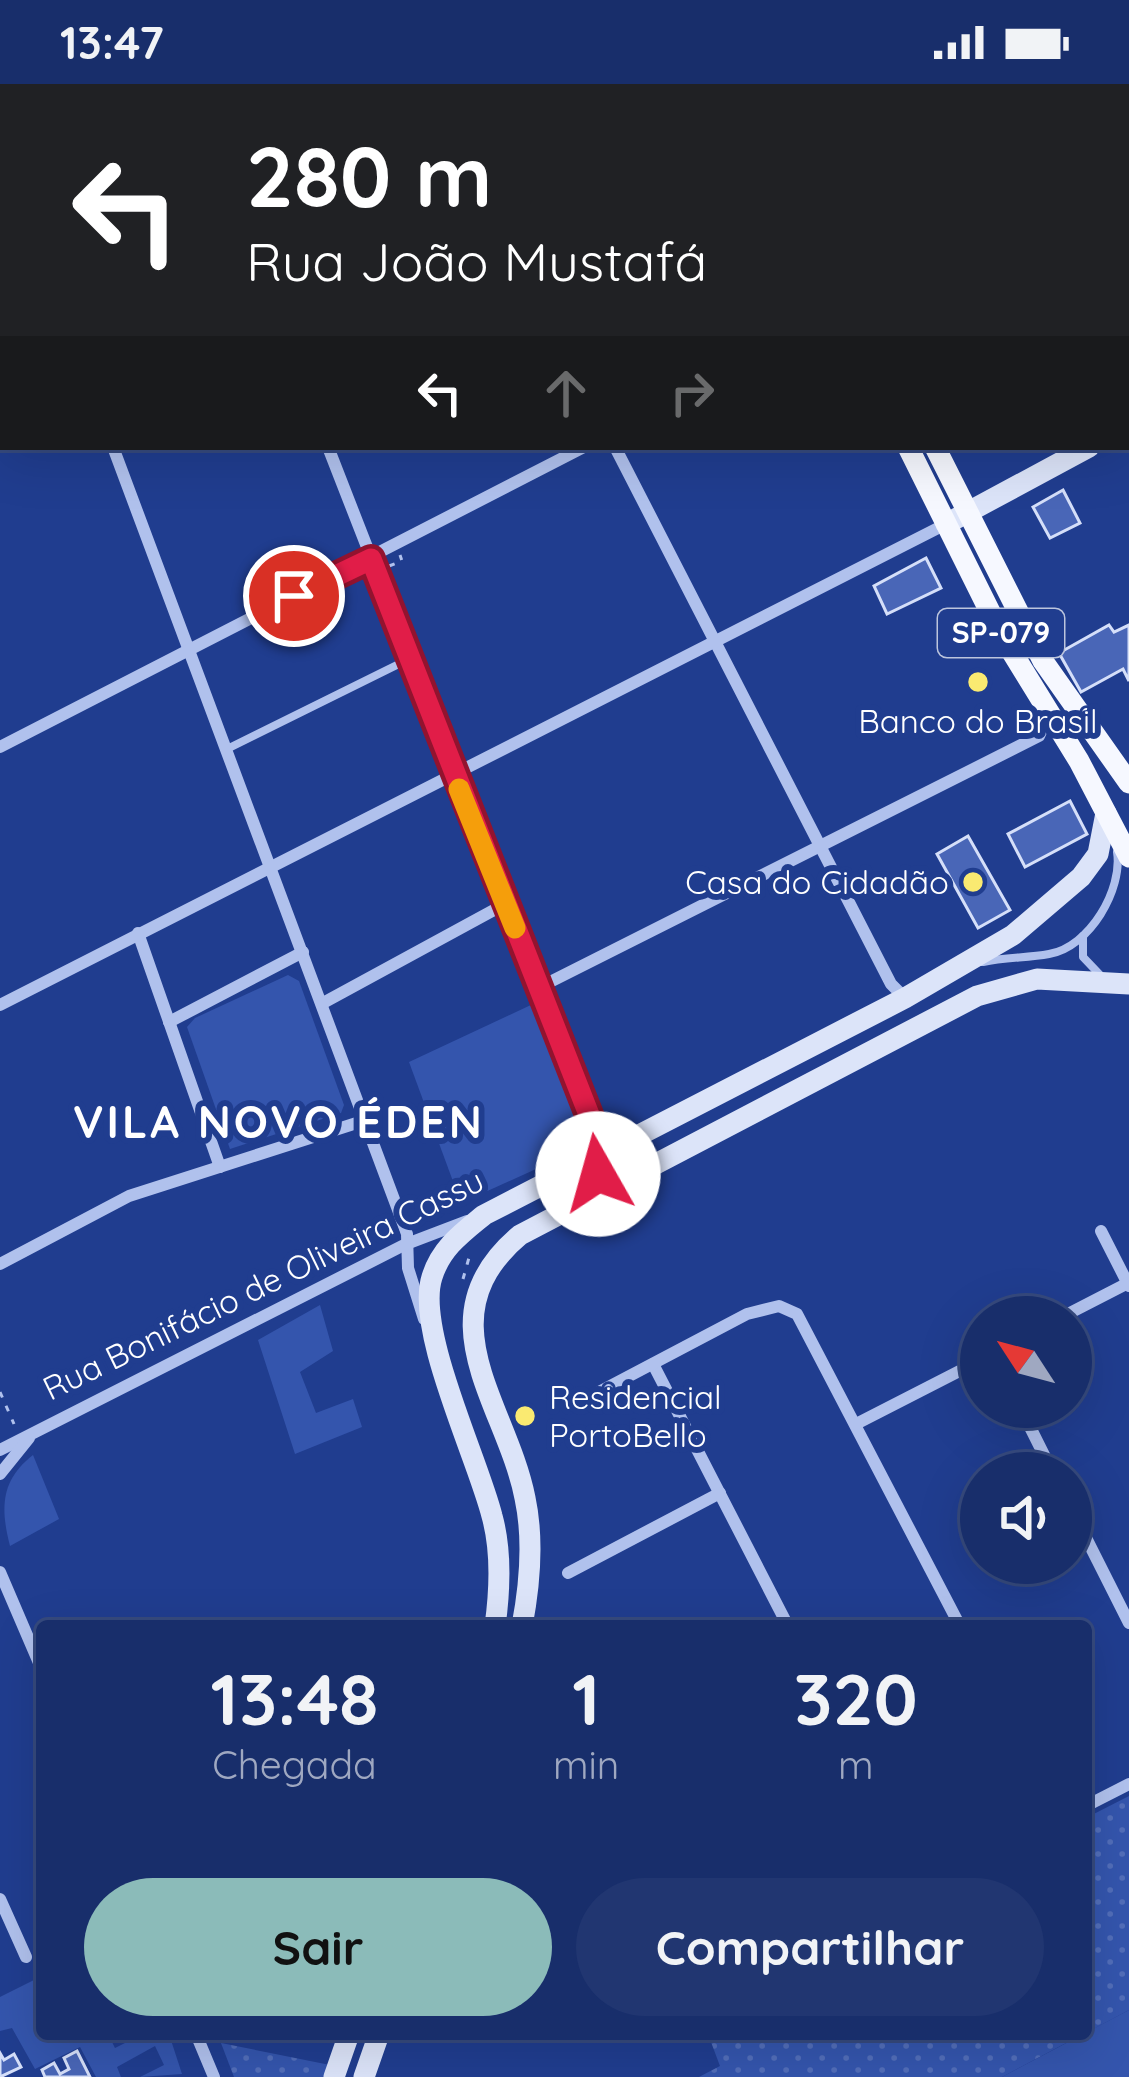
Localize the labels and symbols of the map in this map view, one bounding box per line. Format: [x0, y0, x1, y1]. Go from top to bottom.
pin [243, 545, 345, 647]
road number: SP-079 [938, 609, 1064, 657]
marker: Banco do Brasil [965, 669, 991, 695]
place label: Banco do Brasil [858, 700, 1098, 741]
place label: Casa do Cidadão [685, 861, 949, 902]
marker: Casa do Cidadão [960, 869, 986, 895]
district label: VILA NOVO ÉDEN [73, 1093, 485, 1149]
position arrow [535, 1111, 661, 1237]
street label: Rua Bonifácio de Oliveira Cassu [36, 1159, 490, 1408]
north arrow [960, 1296, 1092, 1428]
place label: Residencial PortoBello [549, 1376, 722, 1455]
marker: Residencial PortoBello [512, 1403, 538, 1429]

